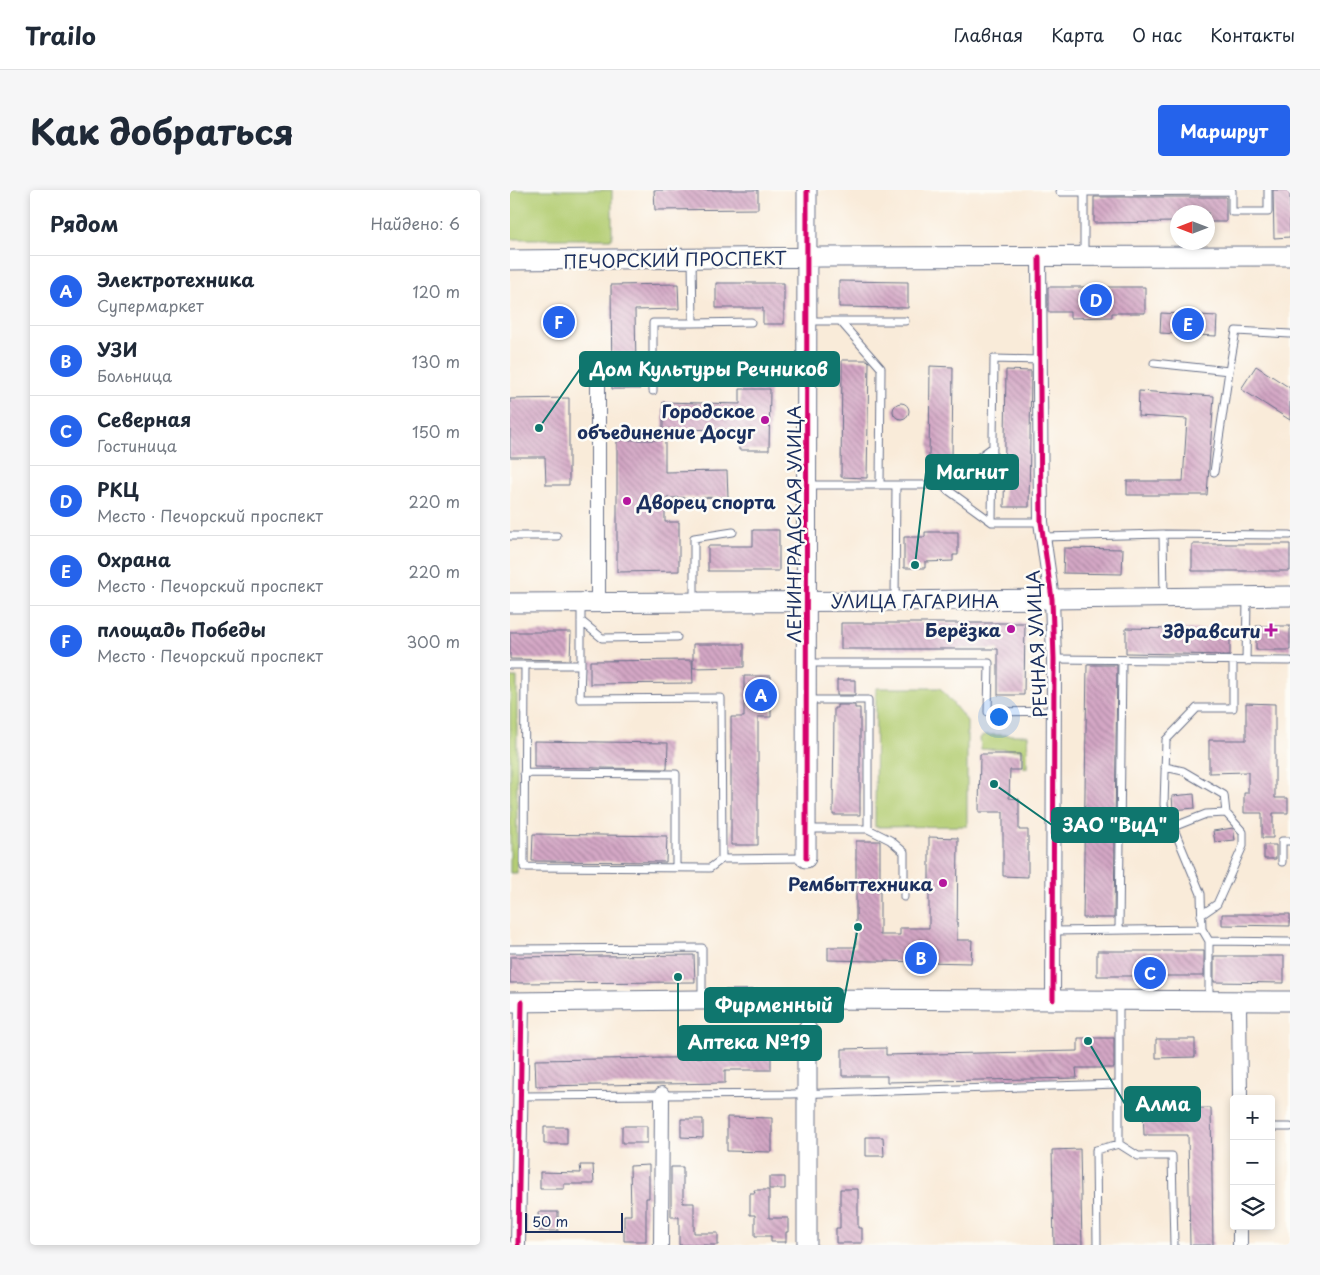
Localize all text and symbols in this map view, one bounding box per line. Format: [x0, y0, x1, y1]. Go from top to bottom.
text: Trailo [25, 17, 96, 53]
text: Главная [954, 21, 1023, 48]
text: Карта [1051, 21, 1104, 48]
text: О нас [1132, 21, 1182, 48]
text: Контакты [1210, 21, 1295, 48]
text: Как добраться [30, 104, 294, 157]
button: Маршрут [1158, 105, 1290, 156]
north arrow [1170, 205, 1215, 250]
text: Рядом [50, 207, 118, 239]
text: Найдено: 6 [370, 211, 460, 235]
street label: ПЕЧОРСКИЙ ПРОСПЕКТ [563, 244, 788, 274]
text: Электротехника [97, 265, 254, 293]
text: A [60, 279, 72, 303]
text: 120 m [413, 279, 460, 303]
pin: D [1080, 281, 1112, 319]
text: Супермаркет [97, 293, 204, 317]
pin: F [543, 303, 575, 341]
pin: E [1172, 305, 1204, 343]
text: УЗИ [97, 335, 138, 363]
text: B [61, 349, 71, 373]
text: 130 m [412, 349, 460, 373]
callout: Дом Культуры Речников [580, 352, 839, 386]
text: Дом Культуры Речников [589, 354, 828, 382]
text: Больница [97, 363, 172, 387]
place label: Городское объединение Досуг [577, 397, 756, 445]
text: Северная [97, 405, 191, 433]
street label: ЛЕНИНГРАДСКАЯ УЛИЦА [780, 405, 807, 643]
marker: Городское объединение Досуг [759, 414, 771, 426]
text: C [60, 419, 72, 443]
text: 150 m [412, 419, 460, 443]
text: Гостиница [97, 433, 177, 457]
callout: Магнит [926, 455, 1018, 489]
text: Магнит [936, 457, 1009, 485]
text: РКЦ [97, 475, 139, 503]
place label: Дворец спорта [636, 488, 776, 515]
text: D [60, 489, 72, 513]
text: 220 m [409, 489, 460, 513]
marker: Дворец спорта [621, 495, 633, 507]
text: Место · Печорский проспект [97, 503, 323, 527]
text: Охрана [97, 545, 171, 573]
text: E [61, 559, 71, 583]
text: 220 m [409, 559, 460, 583]
street label: РЕЧНАЯ УЛИЦА [1019, 569, 1053, 719]
text: Место · Печорский проспект [97, 573, 323, 597]
street label: УЛИЦА ГАГАРИНА [831, 587, 999, 614]
text: площадь Победы [97, 615, 266, 643]
place label: Берёзка [925, 616, 1001, 643]
place label: Здравсити [1162, 617, 1261, 644]
marker: Берёзка [1005, 623, 1017, 635]
marker: Здравсити [1265, 624, 1277, 636]
text: F [61, 629, 71, 653]
text: 300 m [406, 629, 460, 653]
text: Место · Печорский проспект [97, 643, 323, 667]
pin: A [745, 676, 777, 714]
your location [986, 704, 1012, 730]
callout: ЗАО "ВиД" [1052, 808, 1178, 842]
text: ЗАО "ВиД" [1062, 810, 1167, 838]
place label: Рембыттехника [788, 870, 933, 897]
marker: Рембыттехника [937, 877, 949, 889]
pin: B [905, 939, 937, 977]
pin: C [1134, 954, 1166, 992]
callout: Фирменный [705, 988, 843, 1022]
text: Фирменный [715, 990, 833, 1018]
callout: Аптека №19 [678, 1026, 821, 1060]
text: Аптека №19 [688, 1027, 810, 1055]
callout: Алма [1125, 1087, 1200, 1121]
text: Алма [1135, 1089, 1191, 1117]
map controls [1230, 1095, 1275, 1230]
button: + [1230, 1095, 1275, 1140]
button: − [1230, 1140, 1275, 1185]
button: layers [1230, 1185, 1275, 1230]
scale bar [525, 1210, 622, 1233]
text: 50 m [532, 1211, 568, 1232]

